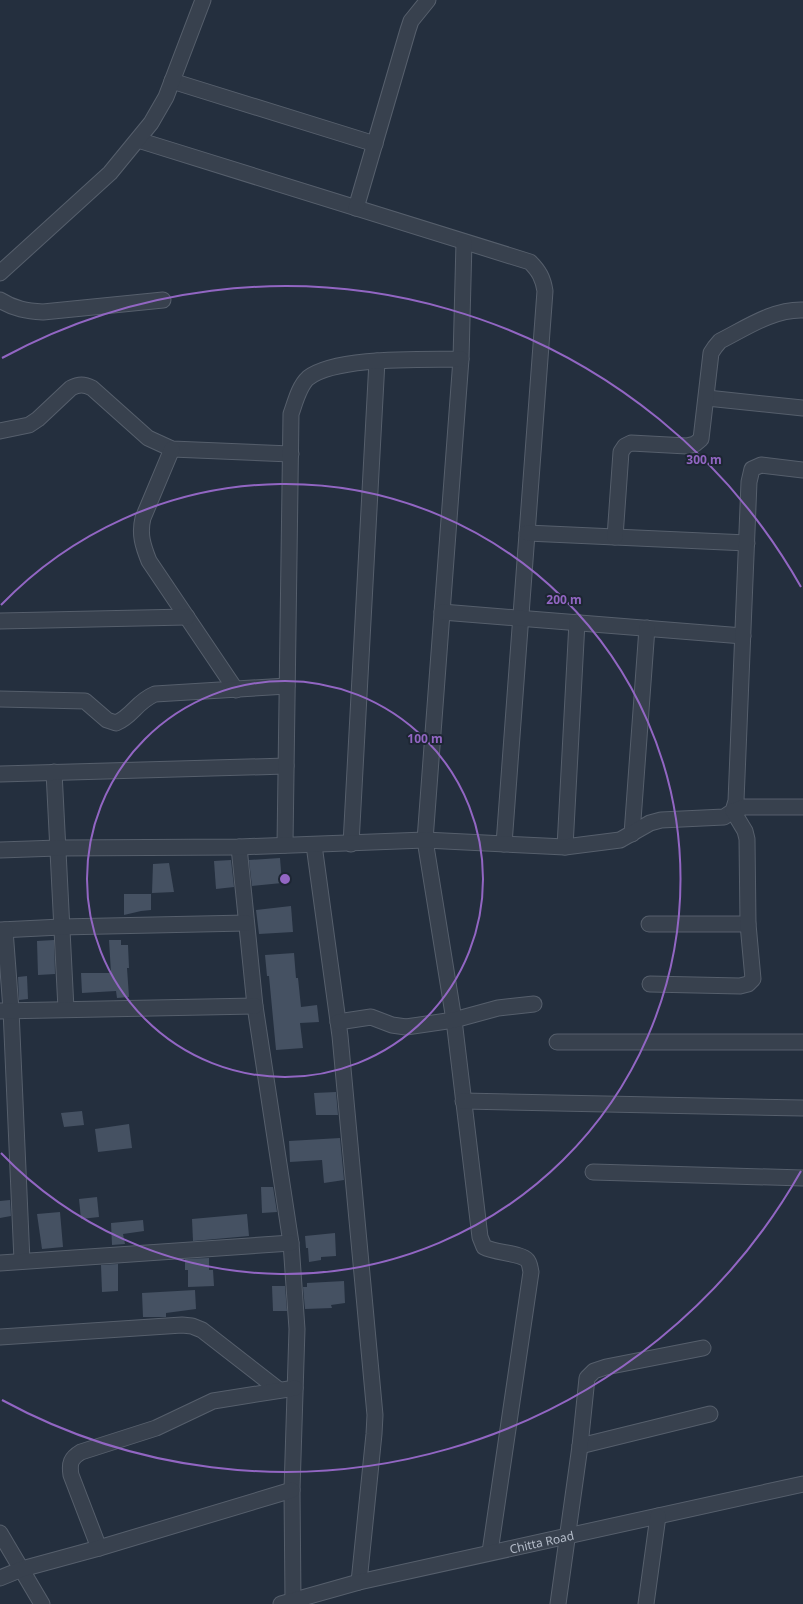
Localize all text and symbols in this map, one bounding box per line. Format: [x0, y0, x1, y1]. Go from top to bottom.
text: 300 m [686, 451, 722, 468]
text: 200 m [546, 591, 582, 608]
text: 100 m [407, 730, 443, 747]
centre of rings [278, 872, 292, 886]
street label: Chitta Road [508, 1526, 575, 1557]

